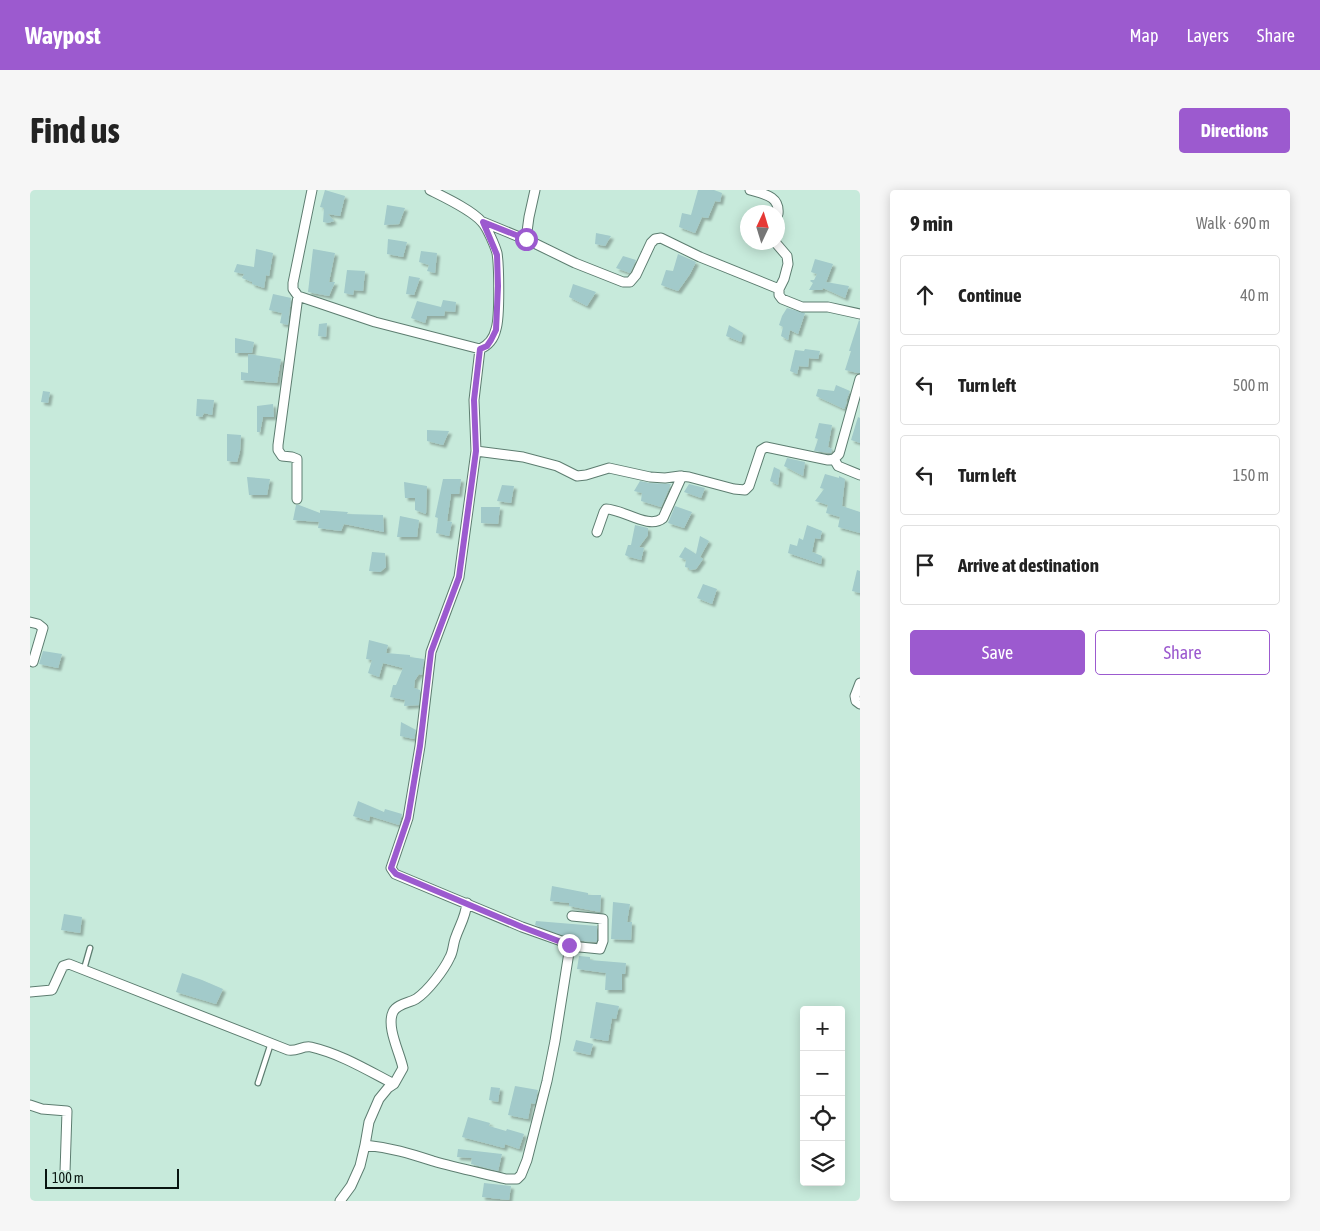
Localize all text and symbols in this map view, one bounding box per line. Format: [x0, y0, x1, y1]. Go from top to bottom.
text: Waypost [25, 22, 101, 49]
text: Map [1129, 25, 1158, 46]
text: Layers [1186, 25, 1229, 46]
text: Share [1257, 25, 1295, 46]
button: Directions [1179, 108, 1290, 153]
text: Find us [30, 110, 120, 150]
north arrow [740, 205, 785, 250]
text: 9 min [910, 211, 953, 235]
text: Walk · 690 m [1196, 214, 1270, 232]
route start [515, 228, 538, 251]
icon: ahead [911, 281, 939, 309]
text: Continue [958, 284, 1022, 306]
text: 40 m [1240, 286, 1269, 304]
icon: left [911, 371, 939, 399]
text: Turn left [958, 374, 1016, 396]
text: 500 m [1233, 376, 1269, 394]
icon: left [911, 461, 939, 489]
text: Turn left [958, 464, 1016, 486]
text: 150 m [1233, 466, 1269, 484]
icon: arrive [911, 551, 939, 579]
text: Arrive at destination [958, 554, 1099, 576]
button: Save [910, 630, 1085, 675]
button: Share [1095, 630, 1270, 675]
route end [558, 934, 581, 957]
map controls [800, 1006, 845, 1186]
button: + [800, 1006, 845, 1051]
button: − [800, 1051, 845, 1096]
button: locate [800, 1096, 845, 1141]
button: layers [800, 1141, 845, 1186]
scale bar [45, 1166, 179, 1189]
text: 100 m [52, 1170, 84, 1186]

